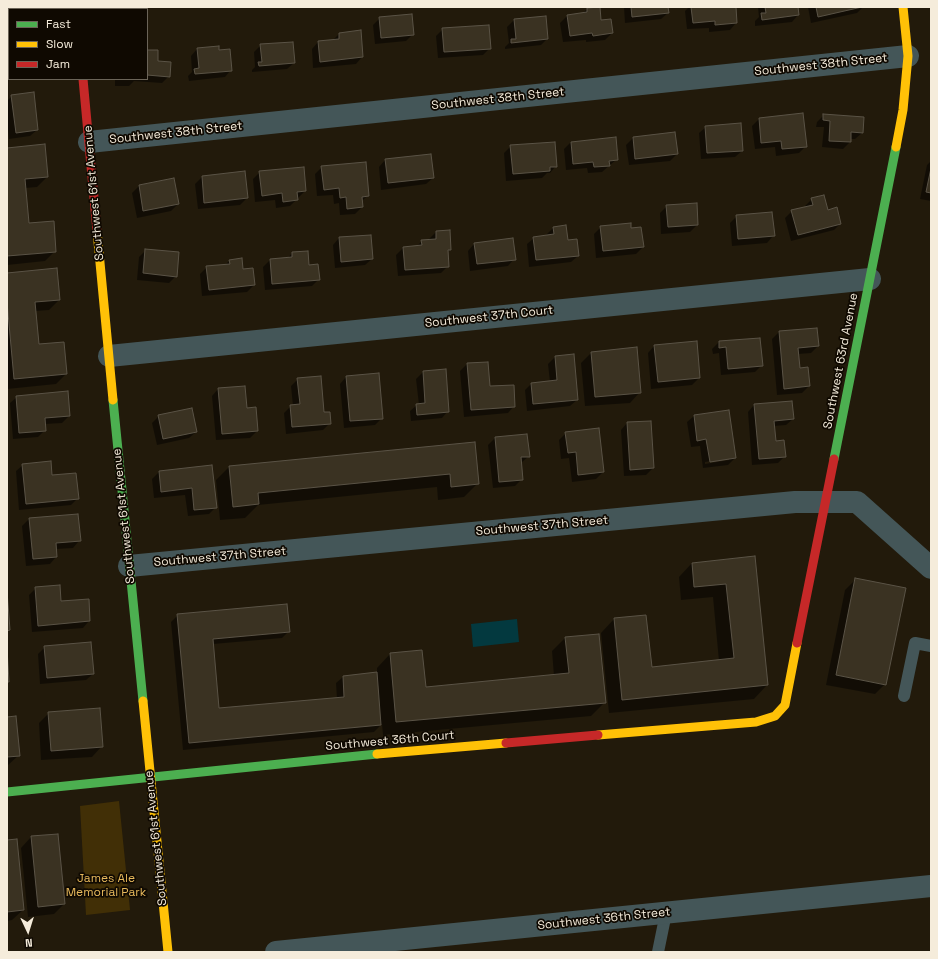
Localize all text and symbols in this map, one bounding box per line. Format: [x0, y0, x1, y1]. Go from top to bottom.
legend [8, 8, 148, 80]
text: Fast [46, 16, 71, 32]
text: Slow [46, 36, 73, 52]
street label: Southwest 38th Street [754, 51, 888, 79]
text: Jam [46, 56, 70, 72]
street label: Southwest 38th Street [431, 85, 565, 113]
street label: Southwest 38th Street [109, 119, 243, 147]
street label: Southwest 61st Avenue [81, 125, 107, 261]
street label: Southwest 63rd Avenue [821, 292, 861, 430]
street label: Southwest 37th Court [424, 303, 554, 331]
street label: Southwest 61st Avenue [110, 448, 138, 584]
street label: Southwest 37th Street [475, 513, 609, 539]
street label: Southwest 37th Street [153, 544, 287, 570]
street label: Southwest 36th Court [325, 728, 455, 754]
street label: Southwest 61st Avenue [142, 770, 170, 906]
park label: James Ale Memorial Park [66, 872, 146, 900]
street label: Southwest 36th Street [537, 905, 671, 933]
north arrow [8, 911, 48, 951]
text: N [25, 936, 33, 950]

